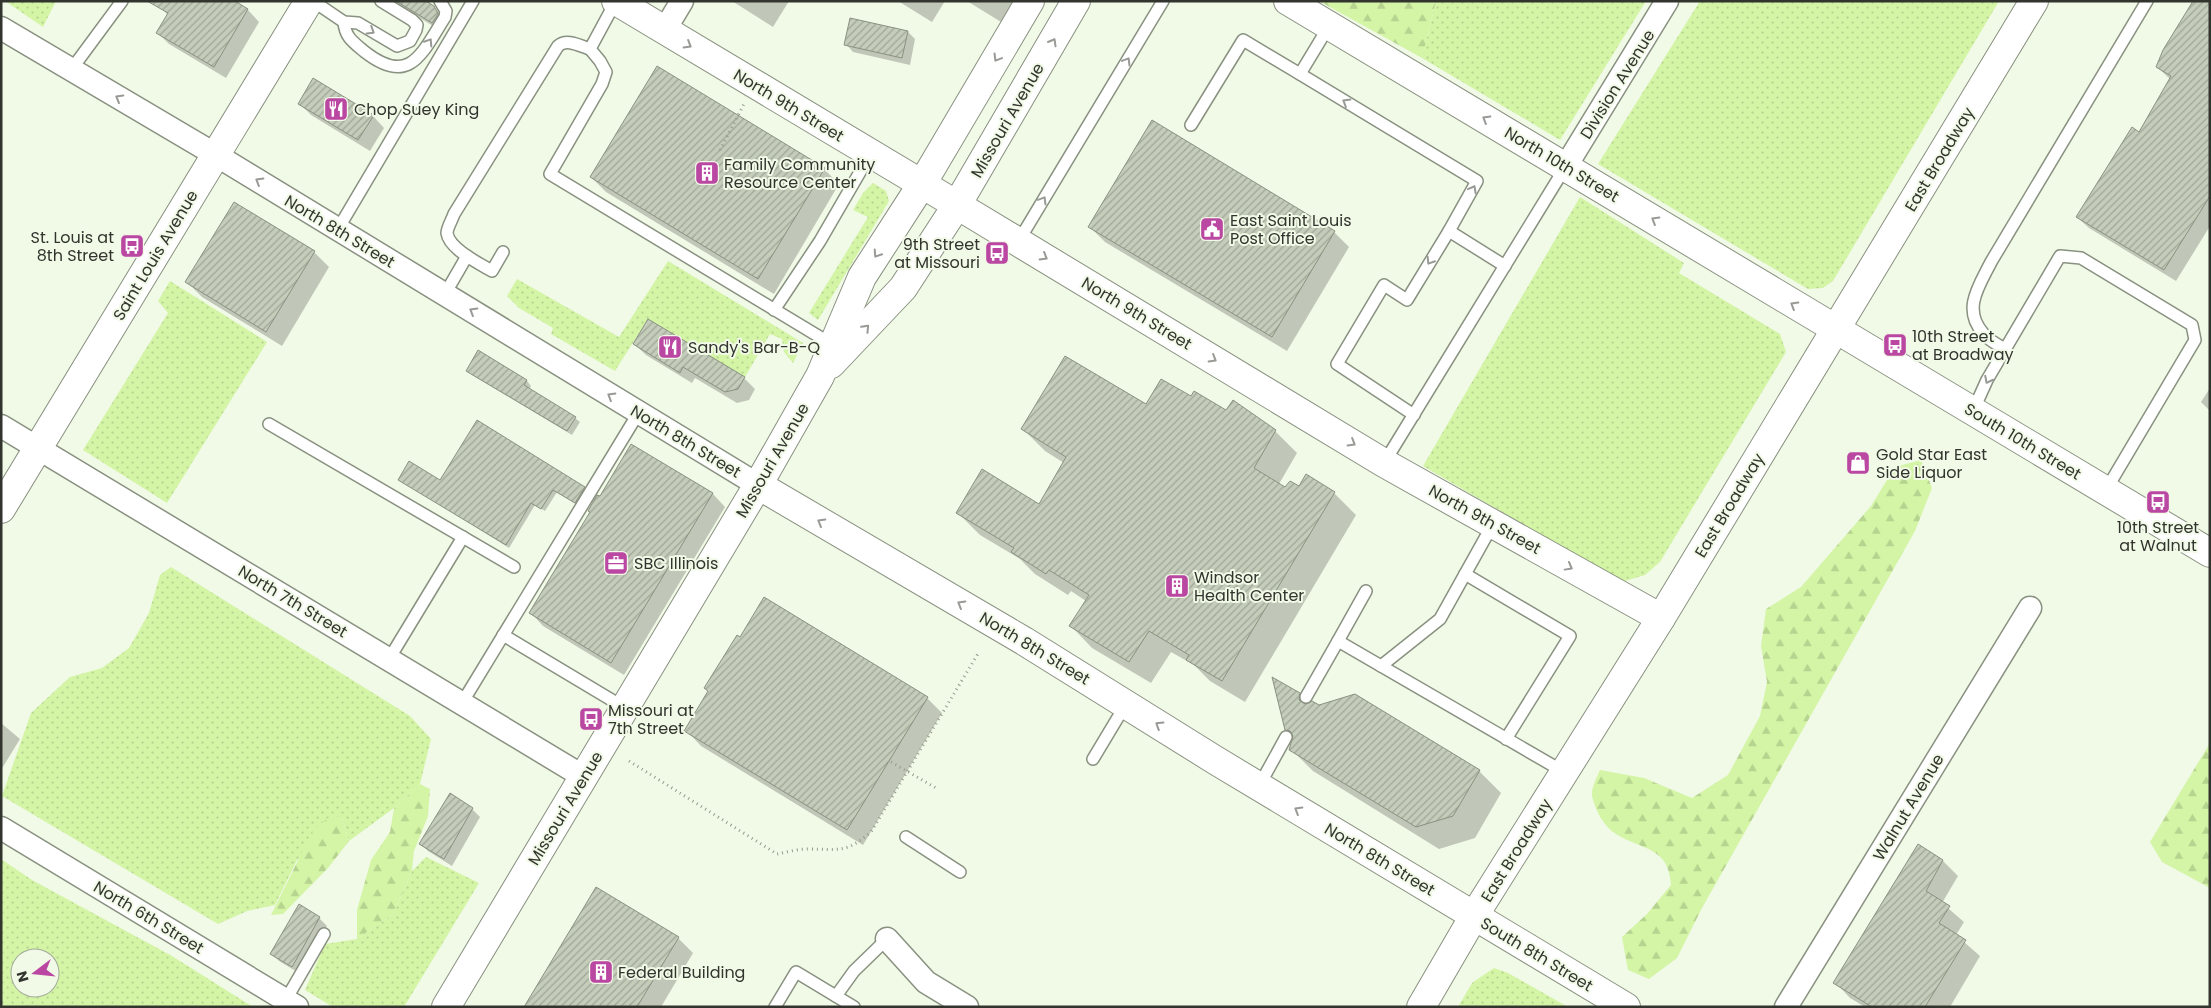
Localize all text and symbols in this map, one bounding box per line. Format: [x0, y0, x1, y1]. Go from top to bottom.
one-way arrow [366, 25, 375, 35]
street label: Division Avenue [1574, 25, 1660, 143]
one-way arrow [423, 38, 432, 47]
one-way arrow [682, 38, 691, 48]
one-way arrow [1046, 39, 1056, 48]
one-way arrow [993, 53, 1003, 62]
one-way arrow [1120, 57, 1130, 66]
street label: Missouri Avenue [965, 59, 1050, 182]
street label: North 9th Street [729, 63, 848, 148]
one-way arrow [116, 95, 125, 105]
restaurant icon: Chop Suey King [323, 96, 349, 122]
place label: Chop Suey King [354, 98, 479, 121]
one-way arrow [1342, 98, 1351, 108]
street label: East Broadway [1899, 103, 1980, 216]
one-way arrow [1482, 115, 1491, 125]
street label: North 10th Street [1500, 121, 1624, 208]
place label: Family Community Resource Center [724, 153, 875, 194]
building icon: Family Community Resource Center [694, 160, 720, 186]
one-way arrow [256, 178, 265, 188]
one-way arrow [1466, 185, 1476, 194]
street label: Saint Louis Avenue [107, 186, 204, 325]
street label: North 8th Street [280, 189, 399, 274]
one-way arrow [1036, 197, 1046, 206]
place label: East Saint Louis Post Office [1230, 209, 1352, 250]
public building icon: East Saint Louis Post Office [1199, 216, 1225, 242]
one-way arrow [1651, 217, 1660, 227]
place label: St. Louis at 8th Street [31, 226, 114, 267]
bus stop icon: St. Louis at 8th Street [119, 233, 145, 259]
place label: 9th Street at Missouri [894, 233, 980, 274]
bus stop icon: 9th Street at Missouri [984, 240, 1010, 266]
one-way arrow [873, 249, 883, 258]
one-way arrow [1038, 251, 1047, 261]
one-way arrow [1427, 256, 1437, 265]
street label: North 9th Street [1077, 271, 1196, 356]
one-way arrow [1790, 301, 1799, 311]
one-way arrow [469, 308, 478, 318]
one-way arrow [860, 324, 869, 333]
place label: 10th Street at Broadway [1912, 325, 2014, 366]
bus stop icon: 10th Street at Broadway [1882, 332, 1908, 358]
restaurant icon: Sandy's Bar-B-Q [657, 334, 683, 360]
place label: Sandy's Bar-B-Q [688, 336, 820, 359]
one-way arrow [1208, 353, 1217, 362]
one-way arrow [1984, 374, 1994, 383]
one-way arrow [608, 392, 617, 402]
street label: South 10th Street [1960, 397, 2086, 486]
street label: North 8th Street [626, 399, 745, 484]
street label: Missouri Avenue [730, 399, 815, 522]
one-way arrow [1346, 437, 1355, 447]
place label: Gold Star East Side Liquor [1876, 443, 1987, 484]
street label: East Broadway [1689, 449, 1770, 562]
shop icon: Gold Star East Side Liquor [1845, 450, 1871, 476]
street label: North 9th Street [1424, 479, 1545, 560]
bus stop icon: 10th Street at Walnut [2145, 489, 2171, 515]
place label: 10th Street at Walnut [2117, 516, 2199, 557]
one-way arrow [817, 518, 826, 528]
office icon: SBC Illinois [603, 550, 629, 576]
place label: SBC Illinois [634, 552, 718, 575]
street label: North 7th Street [234, 560, 352, 643]
one-way arrow [1564, 561, 1573, 571]
place label: Windsor Health Center [1194, 566, 1304, 607]
building icon: Windsor Health Center [1164, 573, 1190, 599]
one-way arrow [957, 600, 966, 610]
street label: North 8th Street [975, 606, 1094, 691]
place label: Missouri at 7th Street [608, 699, 694, 740]
bus stop icon: Missouri at 7th Street [578, 706, 604, 732]
one-way arrow [1156, 722, 1165, 731]
street label: Missouri Avenue [522, 747, 609, 870]
street label: Walnut Avenue [1867, 749, 1949, 865]
street label: East Broadway [1475, 794, 1557, 906]
one-way arrow [1294, 806, 1303, 816]
street label: North 8th Street [1320, 817, 1439, 902]
street label: North 6th Street [89, 875, 208, 960]
street label: South 8th Street [1476, 912, 1597, 997]
north arrow [10, 948, 60, 998]
building icon: Federal Building [588, 959, 614, 985]
place label: Federal Building [618, 961, 745, 984]
text: N [11, 969, 34, 984]

